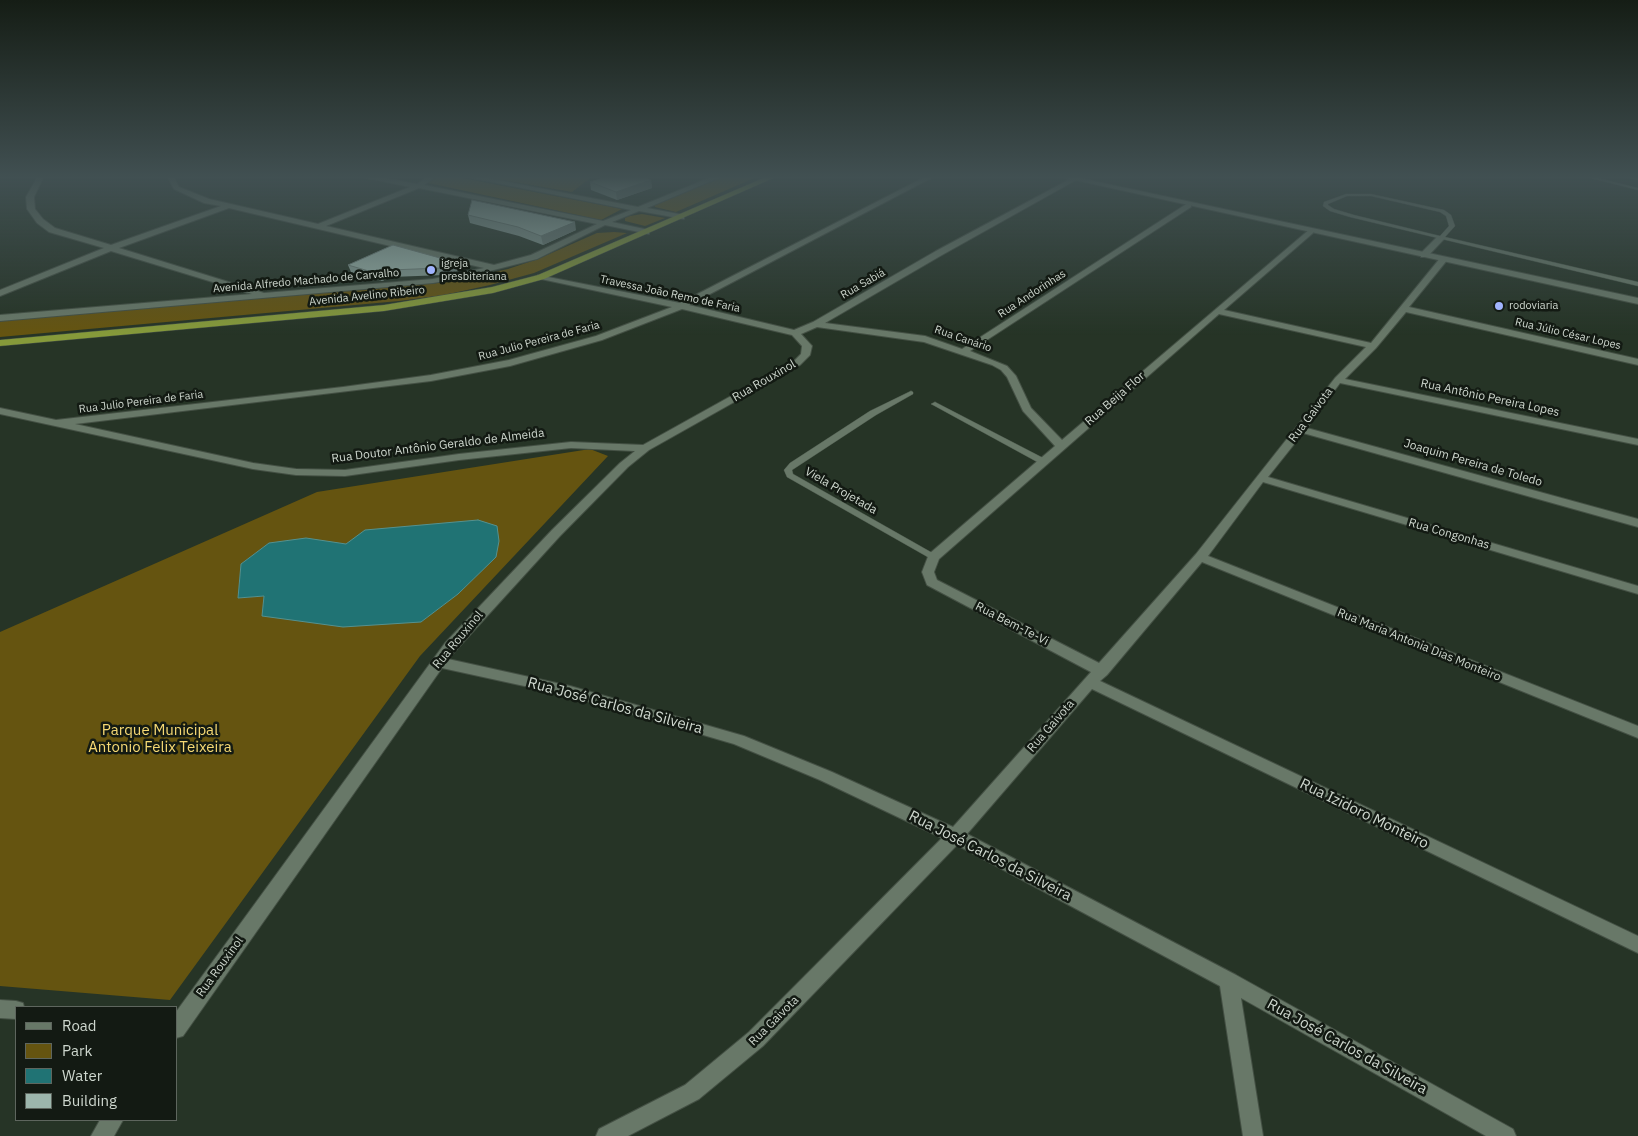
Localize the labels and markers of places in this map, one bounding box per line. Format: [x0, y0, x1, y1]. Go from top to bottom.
place label: igreja presbiteriana [441, 257, 507, 283]
marker: igreja presbiteriana [425, 264, 437, 276]
place label: rodoviaria [1509, 299, 1558, 313]
marker: rodoviaria [1493, 300, 1505, 312]

